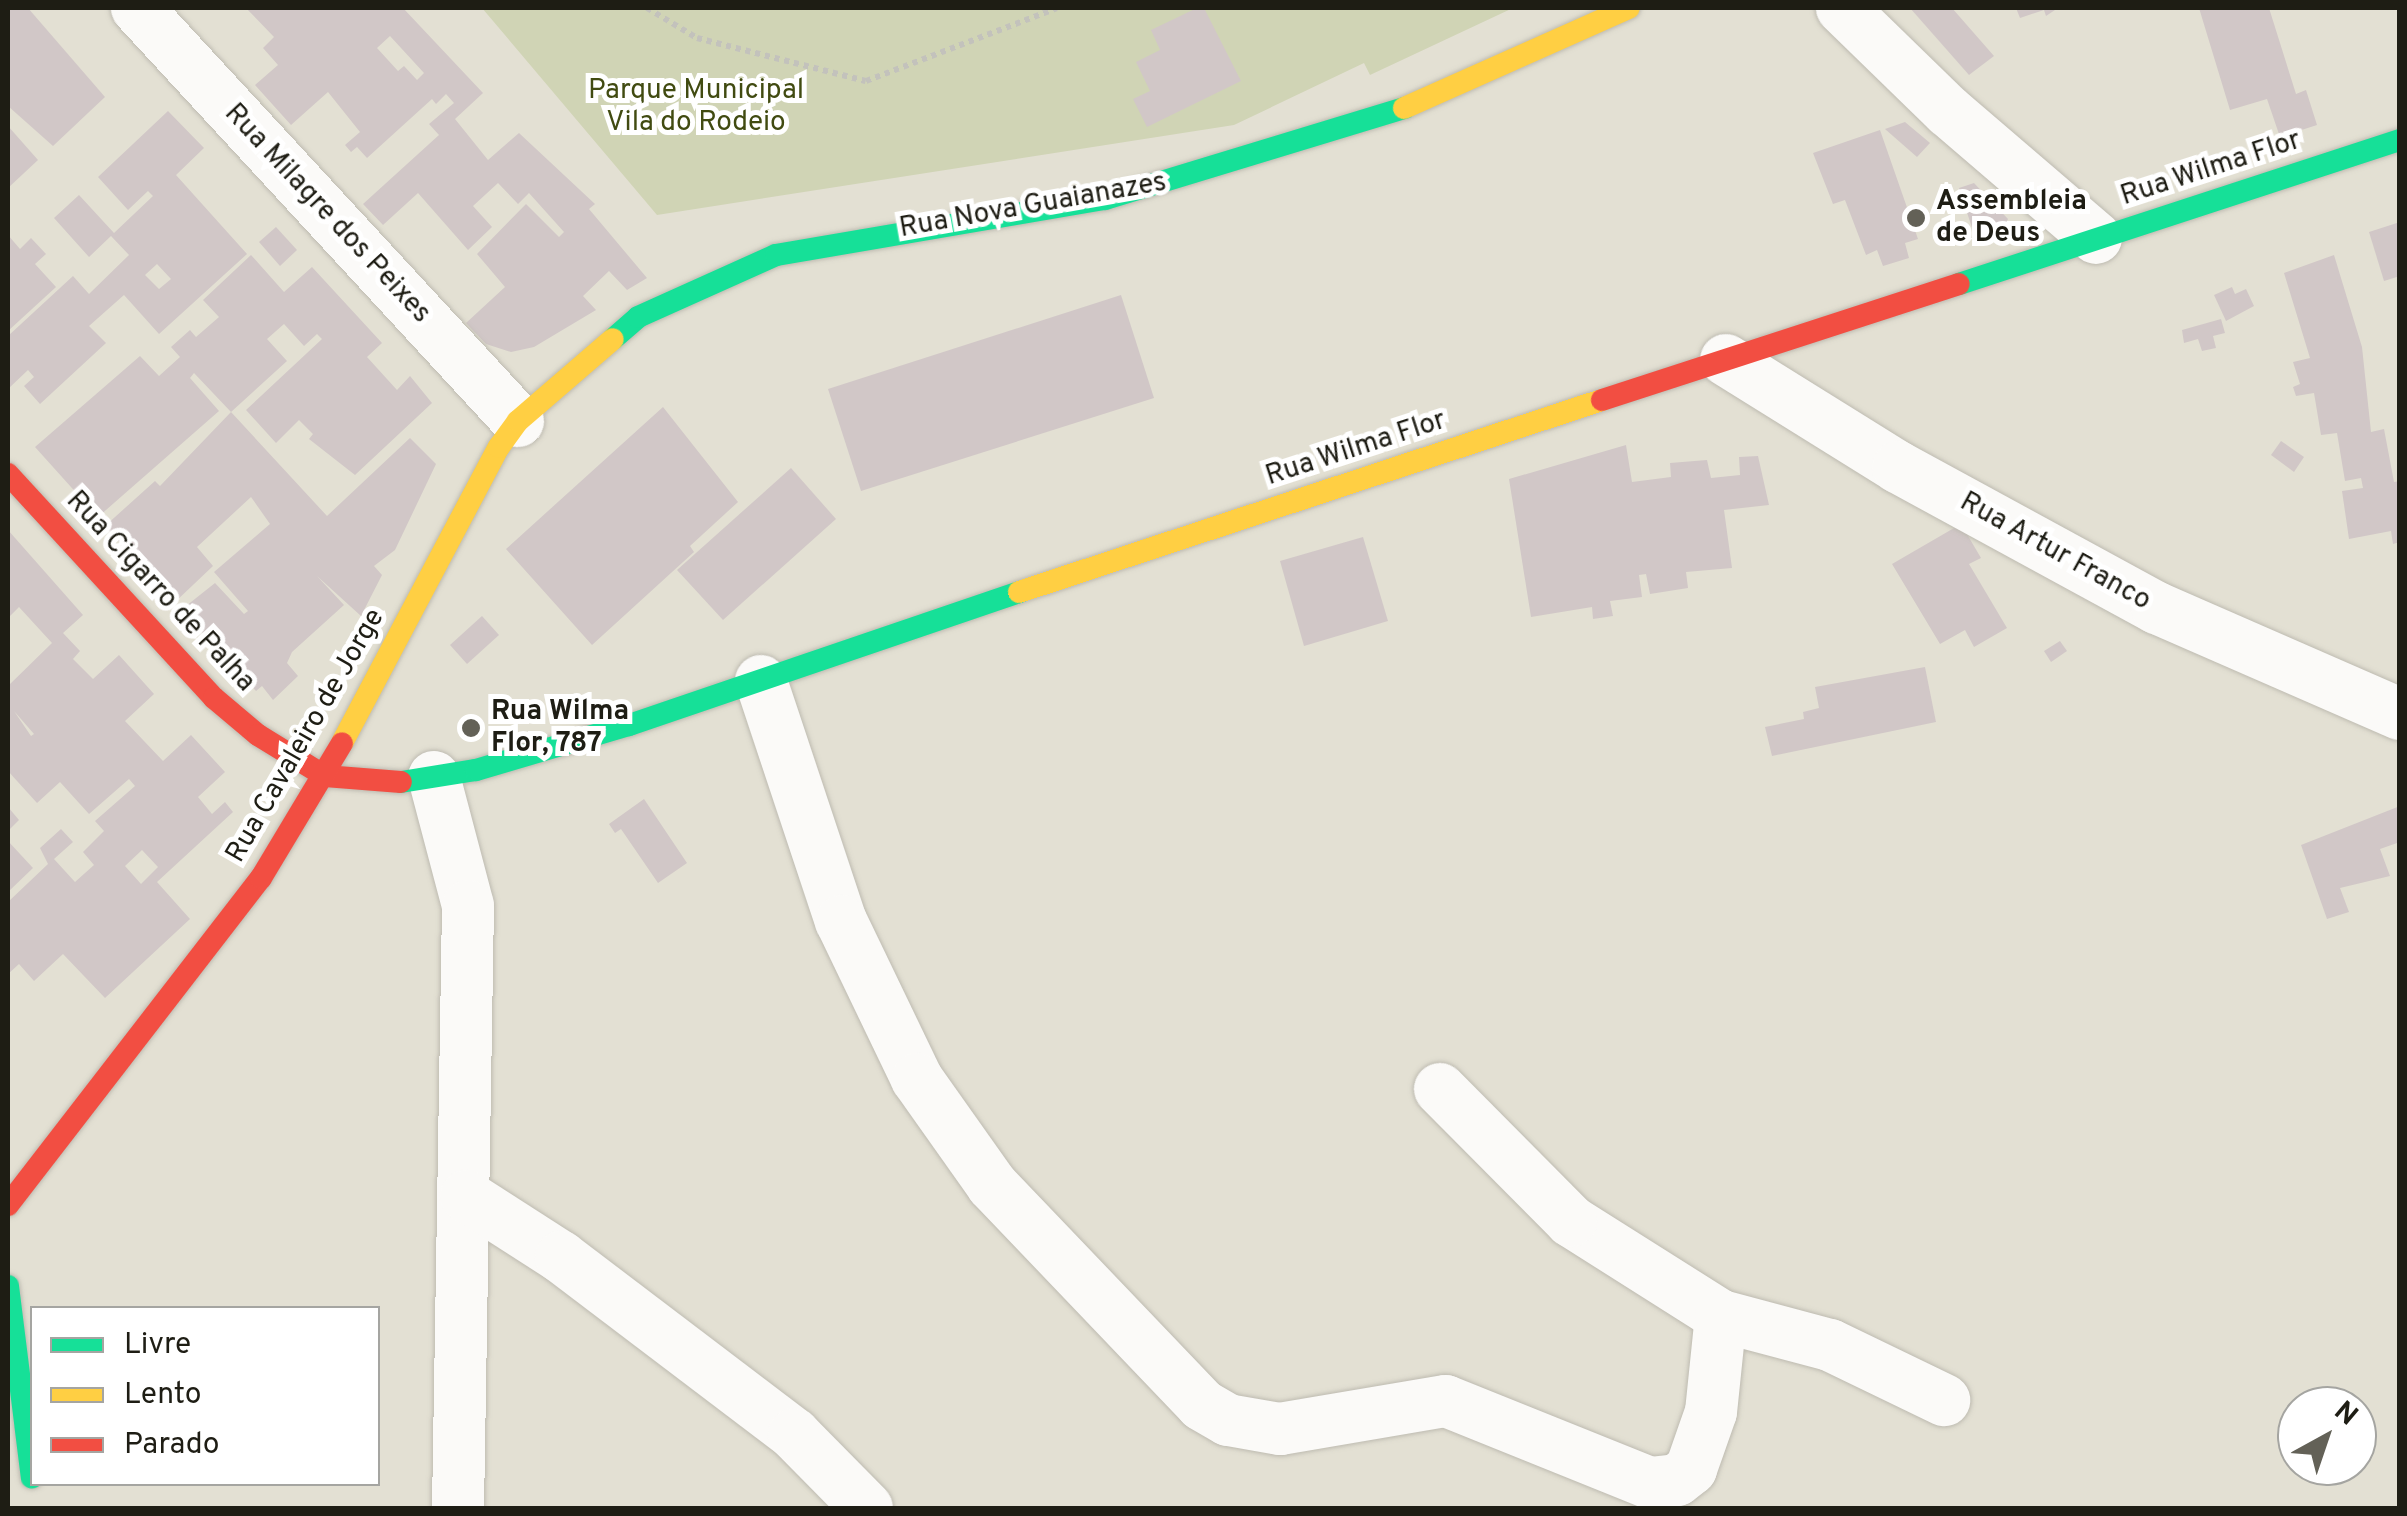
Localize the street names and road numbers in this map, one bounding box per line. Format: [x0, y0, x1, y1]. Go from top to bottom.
street label: Rua Milagre dos Peixes [217, 97, 437, 331]
street label: Rua Wilma Flor [2116, 124, 2306, 214]
street label: Rua Nova Guaianazes [897, 166, 1169, 246]
street label: Rua Wilma Flor [1261, 404, 1451, 494]
street label: Rua Cigarro de Palha [58, 485, 262, 699]
street label: Rua Artur Franco [1953, 485, 2157, 619]
street label: Rua Cavaleiro de Jorge [220, 603, 392, 869]

